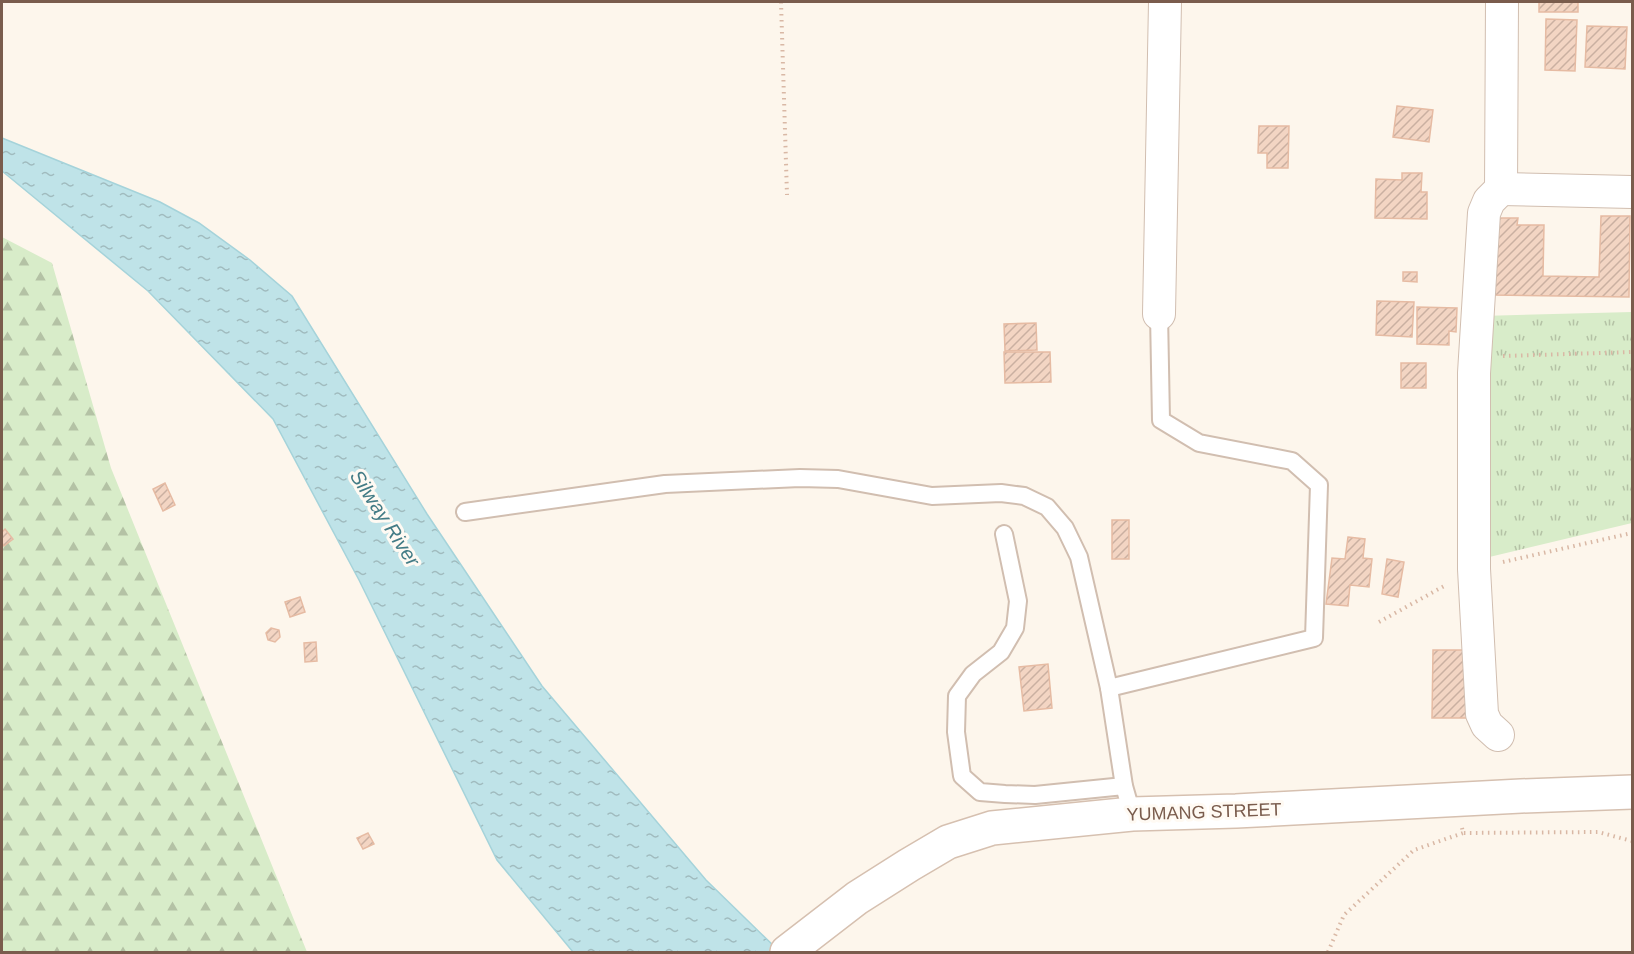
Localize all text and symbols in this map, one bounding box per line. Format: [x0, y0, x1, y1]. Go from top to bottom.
water label: Silway River [346, 466, 425, 571]
street label: YUMANG STREET [1126, 799, 1282, 825]

